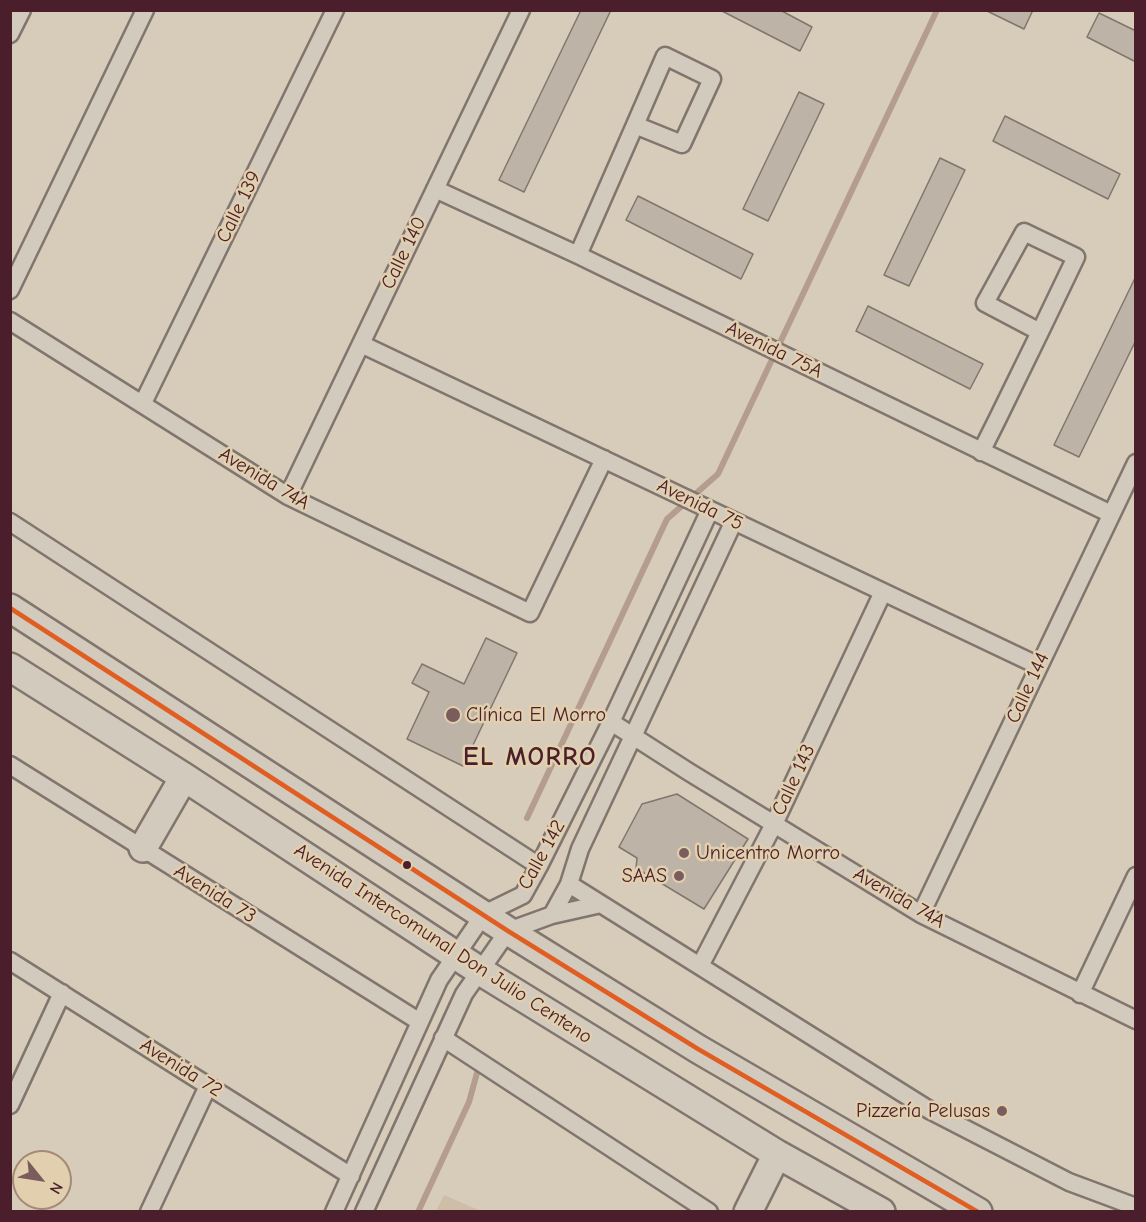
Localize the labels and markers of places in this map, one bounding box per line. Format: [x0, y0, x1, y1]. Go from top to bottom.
place label: Clínica El Morro [466, 703, 606, 727]
marker: Clínica El Morro [444, 706, 462, 724]
place label: Unicentro Morro [696, 841, 840, 865]
marker: Unicentro Morro [677, 846, 691, 860]
unlabelled marker [401, 859, 413, 871]
place label: SAAS [622, 864, 667, 888]
marker: SAAS [672, 869, 686, 883]
place label: Pizzería Pelusas [856, 1099, 990, 1123]
marker: Pizzería Pelusas [995, 1104, 1009, 1118]

